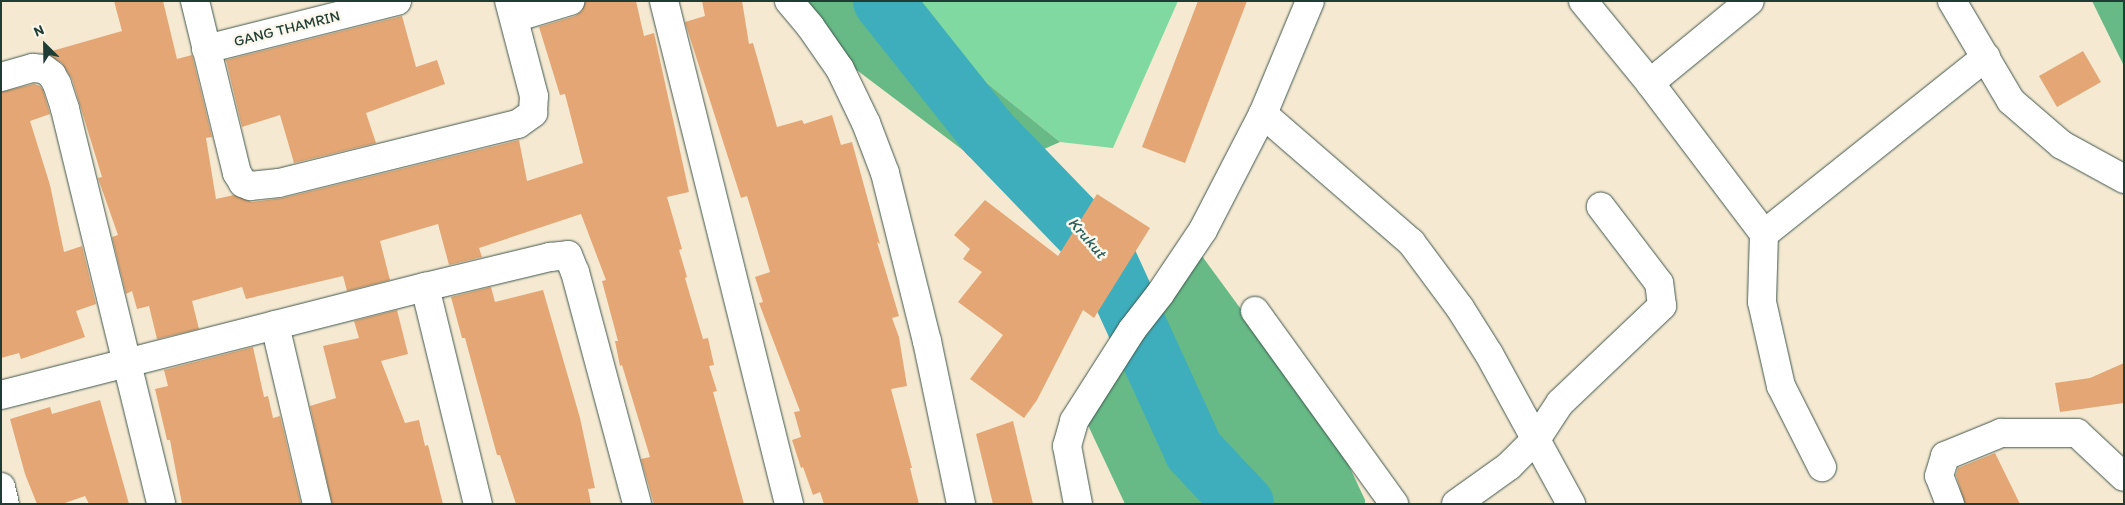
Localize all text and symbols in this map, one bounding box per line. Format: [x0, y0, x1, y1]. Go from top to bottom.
street label: GANG THAMRIN [233, 7, 341, 51]
north arrow [20, 20, 70, 70]
text: N [31, 21, 47, 40]
water label: Krukut [1064, 214, 1110, 262]

